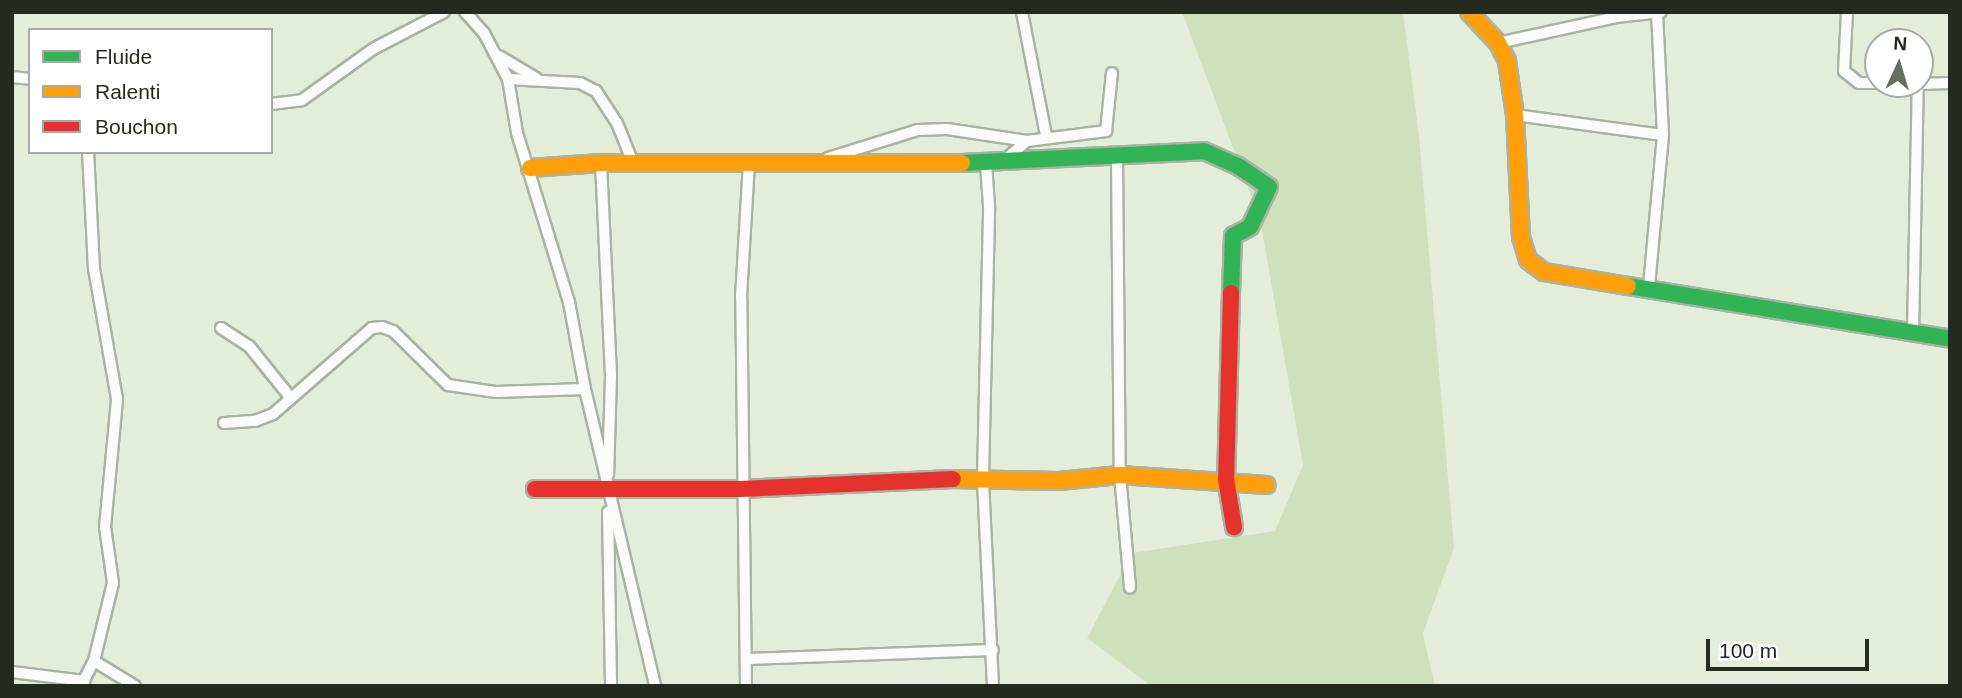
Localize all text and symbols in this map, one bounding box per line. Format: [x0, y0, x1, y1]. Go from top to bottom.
legend [28, 28, 273, 154]
north arrow [1864, 28, 1934, 98]
text: N [1893, 33, 1908, 55]
text: Fluide [95, 45, 152, 68]
text: Ralenti [95, 80, 160, 103]
text: Bouchon [95, 115, 178, 138]
scale bar [1710, 624, 1873, 668]
text: 100 m [1719, 639, 1777, 662]

